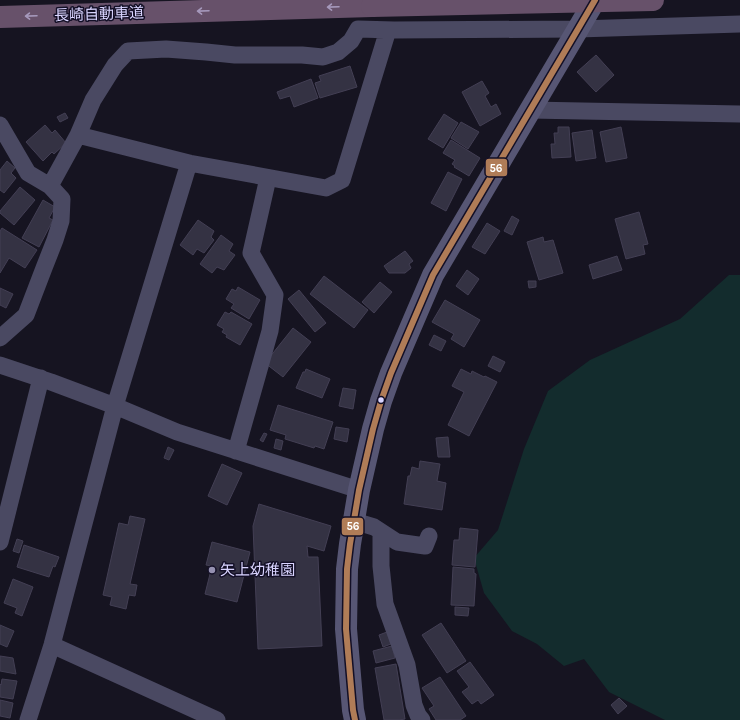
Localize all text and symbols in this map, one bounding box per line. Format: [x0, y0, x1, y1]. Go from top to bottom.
street label: 長崎自動車道 [54, 3, 144, 25]
one-way arrow [327, 3, 340, 11]
one-way arrow [197, 7, 210, 15]
one-way arrow [25, 12, 38, 20]
line badge: 56 [485, 158, 508, 177]
text: 56 [489, 162, 503, 175]
unlabelled marker [376, 395, 386, 405]
line badge: 56 [341, 517, 364, 536]
text: 56 [346, 520, 360, 533]
place label: 矢上幼稚園 [220, 561, 295, 579]
marker: 矢上幼稚園 [207, 565, 217, 575]

